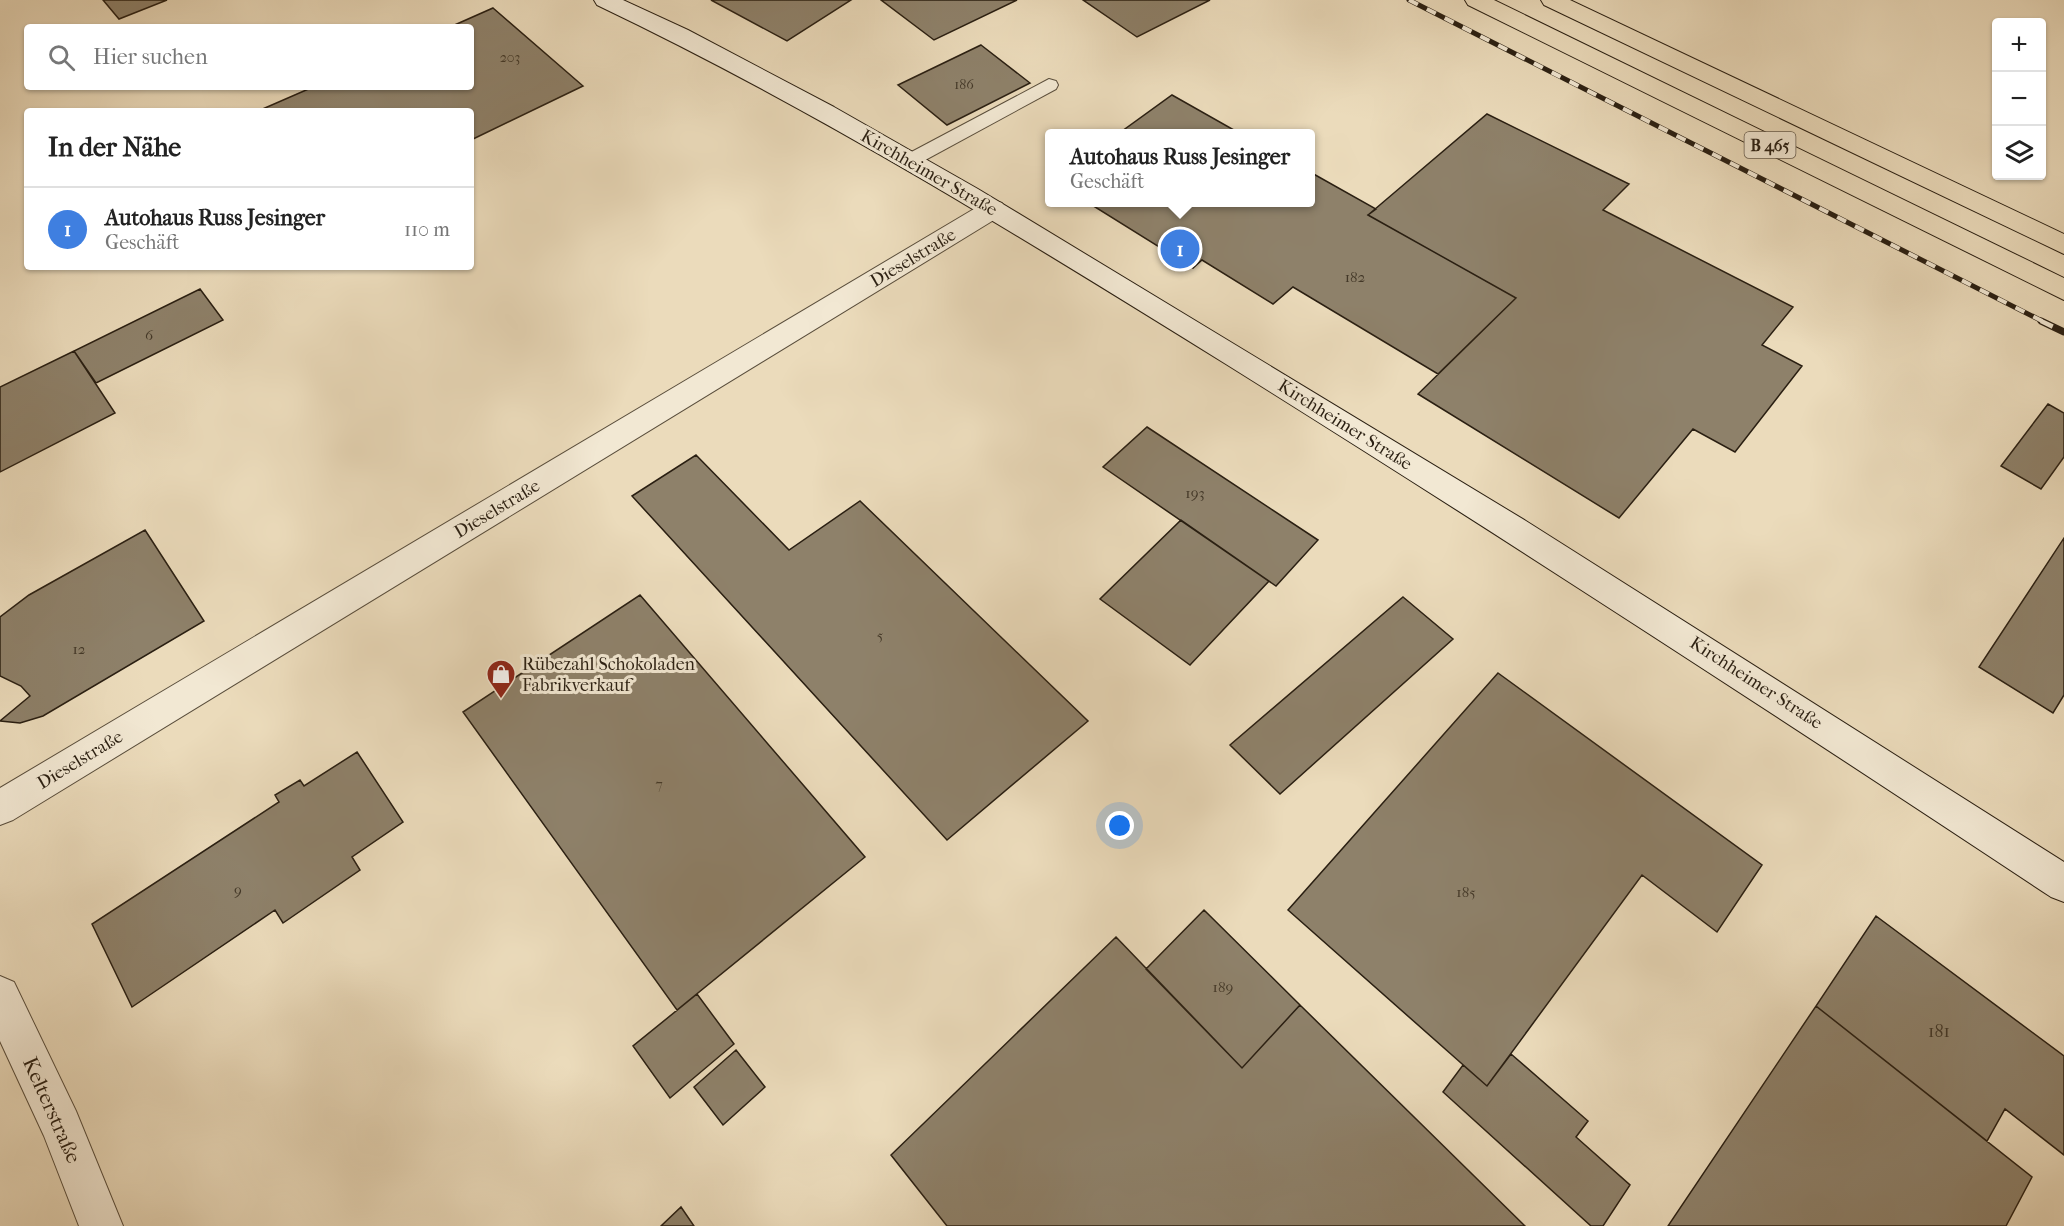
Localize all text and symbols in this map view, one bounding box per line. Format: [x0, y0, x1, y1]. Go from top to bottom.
map controls [1992, 18, 2046, 180]
button: + [1992, 18, 2046, 72]
search box [24, 24, 474, 90]
icon: search [45, 41, 78, 74]
text: Hier suchen [93, 44, 208, 70]
house number: 203 [500, 49, 520, 66]
button: − [1992, 72, 2046, 126]
house number: 186 [954, 76, 974, 93]
street label: Kirchheimer Straße [857, 125, 1001, 221]
button: layers [1992, 126, 2046, 180]
popup [1045, 129, 1315, 207]
text: In der Nähe [48, 132, 181, 163]
road number: B 465 [1744, 132, 1796, 158]
text: Autohaus Russ Jesinger [1070, 144, 1290, 170]
text: Geschäft [1070, 170, 1144, 193]
text: Autohaus Russ Jesinger [105, 205, 325, 231]
text: 1 [64, 218, 71, 241]
text: 110 m [404, 218, 450, 241]
street label: Dieselstraße [866, 224, 960, 292]
pin: 1 [1160, 226, 1200, 272]
text: Geschäft [105, 231, 179, 254]
house number: 182 [1345, 268, 1366, 286]
house number: 6 [145, 326, 154, 344]
street label: Kirchheimer Straße [1274, 375, 1416, 475]
street label: Dieselstraße [450, 475, 544, 543]
house number: 193 [1185, 484, 1205, 502]
house number: 5 [877, 626, 883, 644]
street label: Kirchheimer Straße [1686, 632, 1826, 734]
house number: 12 [72, 640, 86, 658]
place label: Rübezahl Schokoladen Fabrikverkauf [522, 654, 696, 696]
shop icon: Rübezahl Schokoladen Fabrikverkauf [485, 658, 517, 700]
street label: Dieselstraße [33, 726, 127, 794]
house number: 7 [655, 775, 663, 793]
your location [1105, 811, 1134, 840]
house number: 9 [234, 881, 242, 899]
house number: 185 [1456, 883, 1476, 901]
house number: 189 [1213, 978, 1234, 996]
house number: 181 [1928, 1021, 1950, 1042]
street label: Kelterstraße [18, 1053, 86, 1167]

